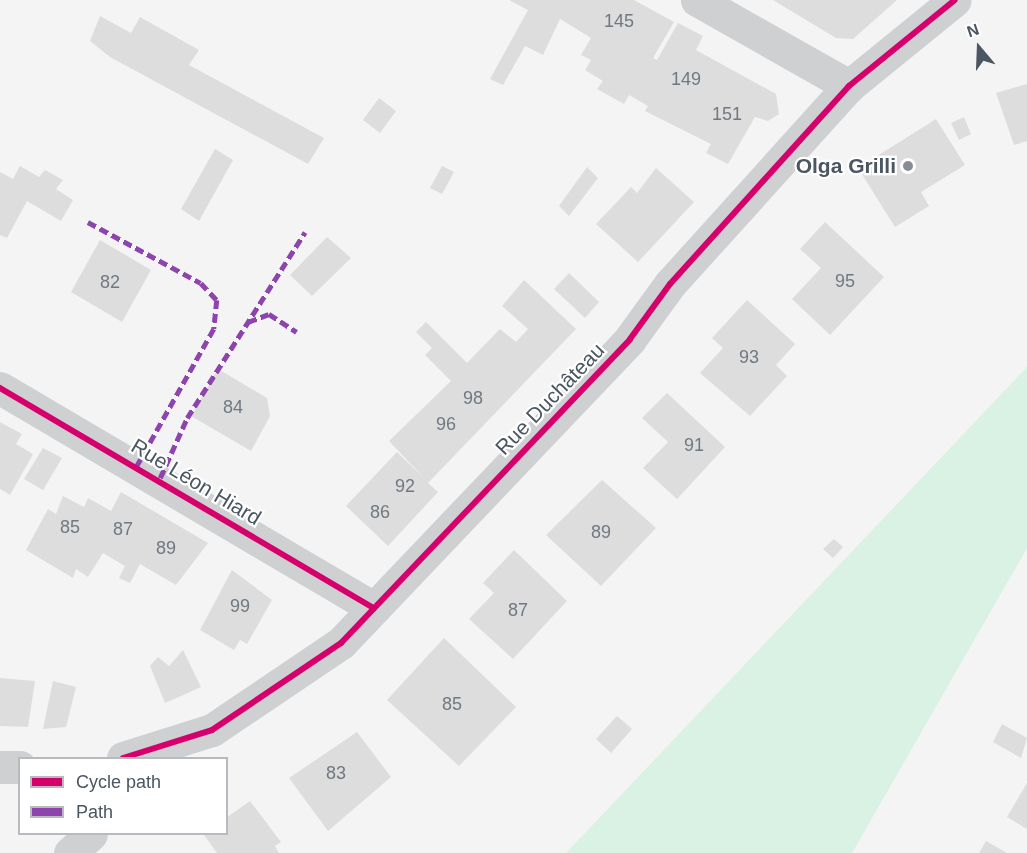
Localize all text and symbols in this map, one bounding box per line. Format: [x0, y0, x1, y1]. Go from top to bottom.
house number: 145 [604, 10, 634, 32]
north arrow [949, 18, 1009, 78]
text: N [965, 21, 981, 40]
house number: 149 [671, 68, 701, 90]
house number: 151 [712, 103, 742, 125]
place label: Olga Grilli [796, 153, 896, 179]
marker: Olga Grilli [901, 159, 915, 173]
house number: 95 [835, 270, 855, 292]
house number: 82 [100, 271, 120, 293]
street label: Rue Duchâteau [490, 338, 610, 460]
house number: 93 [739, 346, 759, 368]
house number: 98 [463, 387, 483, 409]
house number: 84 [223, 396, 243, 418]
house number: 96 [436, 413, 456, 435]
street label: Rue Léon Hiard [126, 433, 266, 531]
house number: 91 [684, 434, 704, 456]
house number: 92 [395, 475, 415, 497]
house number: 86 [370, 501, 390, 523]
house number: 85 [60, 516, 80, 538]
house number: 87 [113, 518, 133, 540]
house number: 89 [591, 521, 611, 543]
house number: 89 [156, 537, 176, 559]
house number: 99 [230, 595, 250, 617]
house number: 87 [508, 599, 528, 621]
house number: 85 [442, 693, 462, 715]
legend [18, 757, 228, 835]
house number: 83 [326, 762, 346, 784]
text: Cycle path [76, 772, 161, 792]
text: Path [76, 802, 113, 822]

